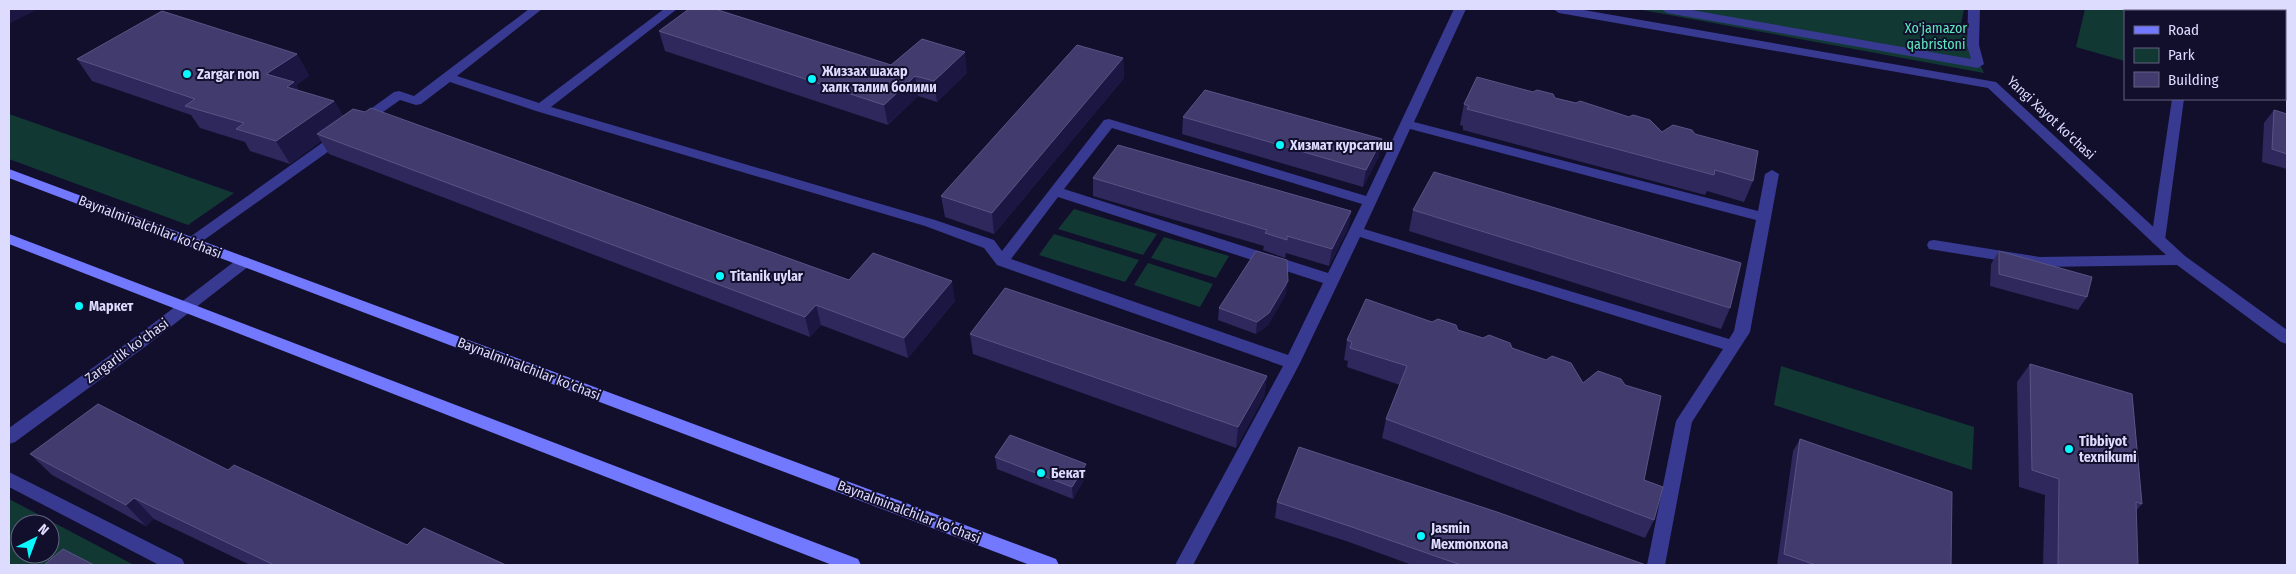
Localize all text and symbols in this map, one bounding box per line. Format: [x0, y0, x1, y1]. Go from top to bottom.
legend [2124, 10, 2286, 100]
park label: Xo'jamazor qabristoni [1905, 20, 1967, 53]
text: Road [2168, 21, 2199, 39]
text: Park [2168, 46, 2195, 64]
place label: Жиззах шахар халк талим болими [821, 63, 937, 96]
place label: Zargar non [197, 66, 259, 83]
marker: Zargar non [181, 68, 193, 80]
text: Building [2168, 71, 2219, 89]
marker: Жиззах шахар халк талим болими [806, 73, 818, 85]
street label: Yangi Xayot ko'chasi [2003, 73, 2099, 163]
place label: Хизмат курсатиш [1289, 137, 1393, 154]
marker: Хизмат курсатиш [1274, 139, 1286, 151]
street label: Baynalminalchilar ko’chasi [76, 192, 224, 262]
place label: Titanik uylar [730, 268, 804, 285]
marker: Titanik uylar [714, 270, 726, 282]
place label: Маркет [89, 298, 134, 315]
marker: Маркет [73, 300, 85, 312]
street label: Zargarlik ko'chasi [82, 315, 172, 387]
street label: Baynalminalchilar ko’chasi [455, 334, 603, 404]
place label: Tibbiyot texnikumi [2079, 433, 2137, 466]
marker: Tibbiyot texnikumi [2063, 443, 2075, 455]
place label: Бекат [1051, 465, 1086, 482]
marker: Бекат [1035, 467, 1047, 479]
street label: Baynalminalchilar ko’chasi [835, 477, 983, 547]
north arrow [10, 514, 60, 564]
place label: Jasmin Mexmonxona [1430, 520, 1508, 553]
text: N [35, 521, 52, 539]
marker: Jasmin Mexmonxona [1415, 530, 1427, 542]

